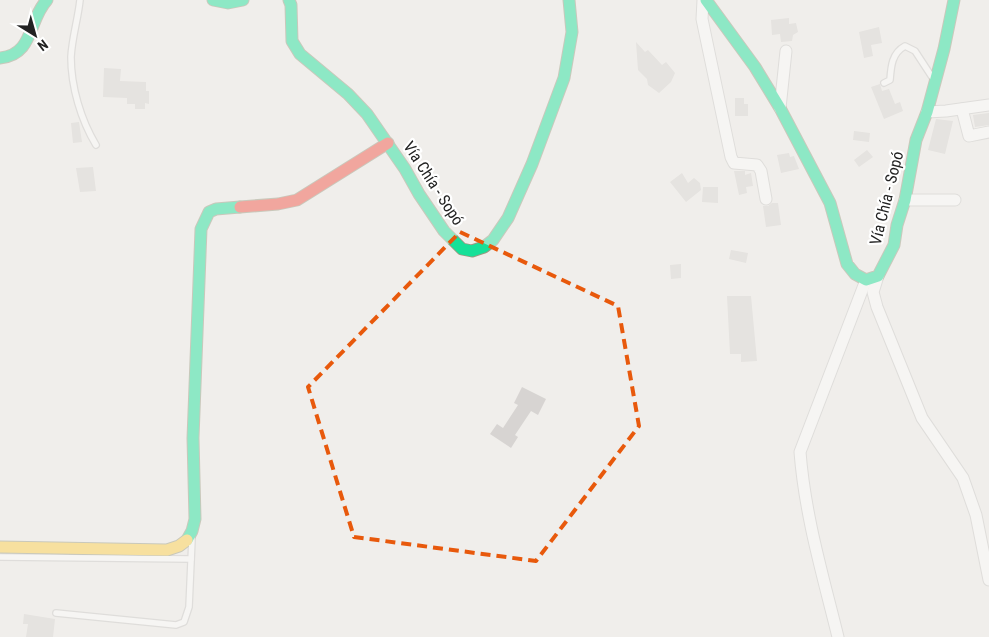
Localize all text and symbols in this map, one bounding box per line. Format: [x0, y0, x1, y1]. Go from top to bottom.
north arrow [10, 10, 60, 60]
text: N [35, 36, 51, 54]
street label: Vía Chía - Sopó [400, 138, 468, 229]
street label: Vía Chía - Sopó [866, 149, 907, 247]

